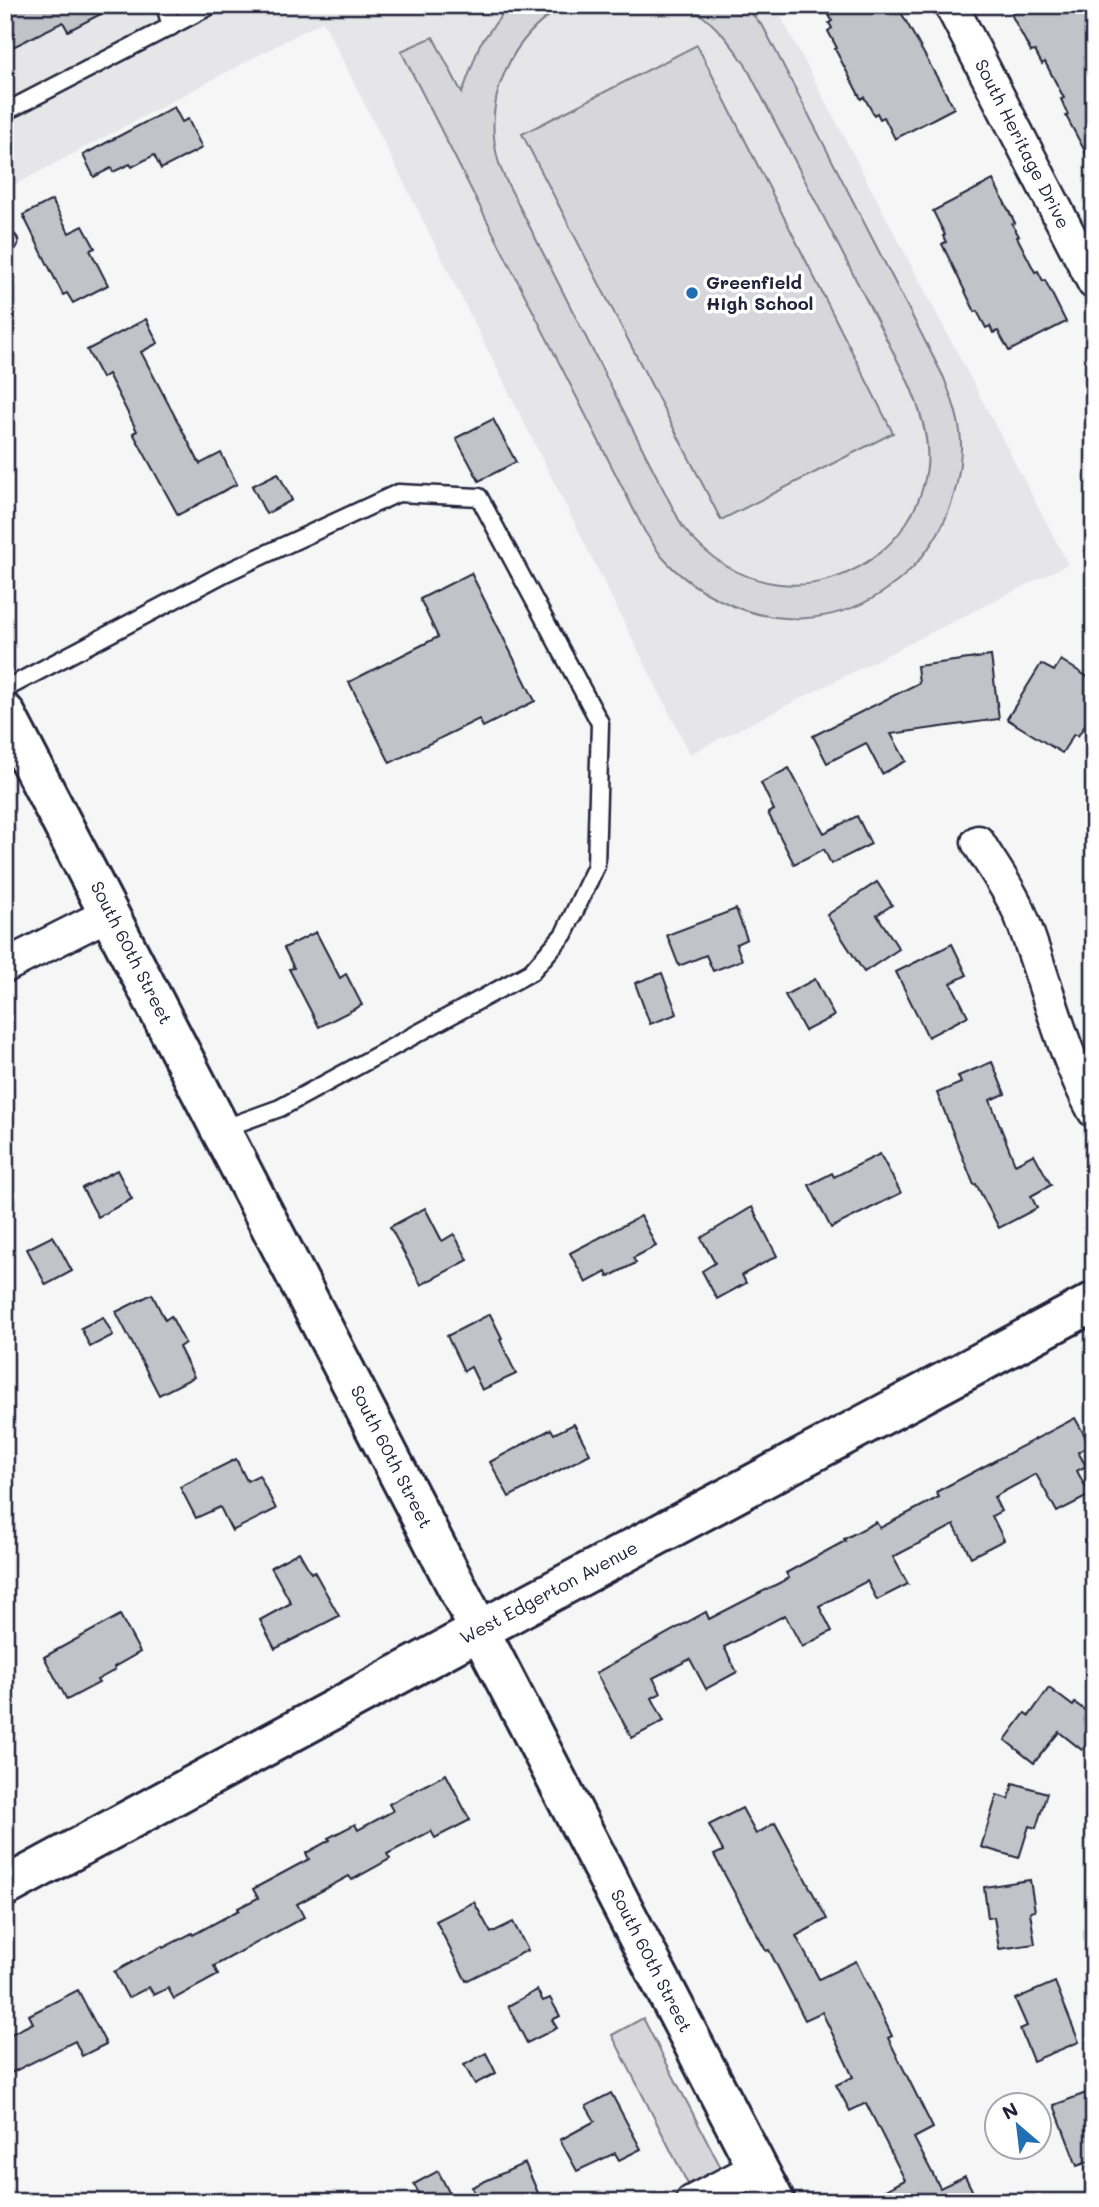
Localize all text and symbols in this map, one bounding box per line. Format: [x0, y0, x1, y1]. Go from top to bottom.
street label: South Heritage Drive [970, 55, 1076, 232]
place label: Greenfield High School [706, 270, 813, 315]
marker: Greenfield High School [684, 285, 700, 301]
street label: South 60th Street [85, 877, 178, 1028]
street label: South 60th Street [345, 1381, 438, 1532]
street label: West Edgerton Avenue [455, 1535, 642, 1649]
street label: South 60th Street [605, 1885, 698, 2036]
north arrow [984, 2092, 1054, 2162]
text: N [998, 2096, 1022, 2125]

